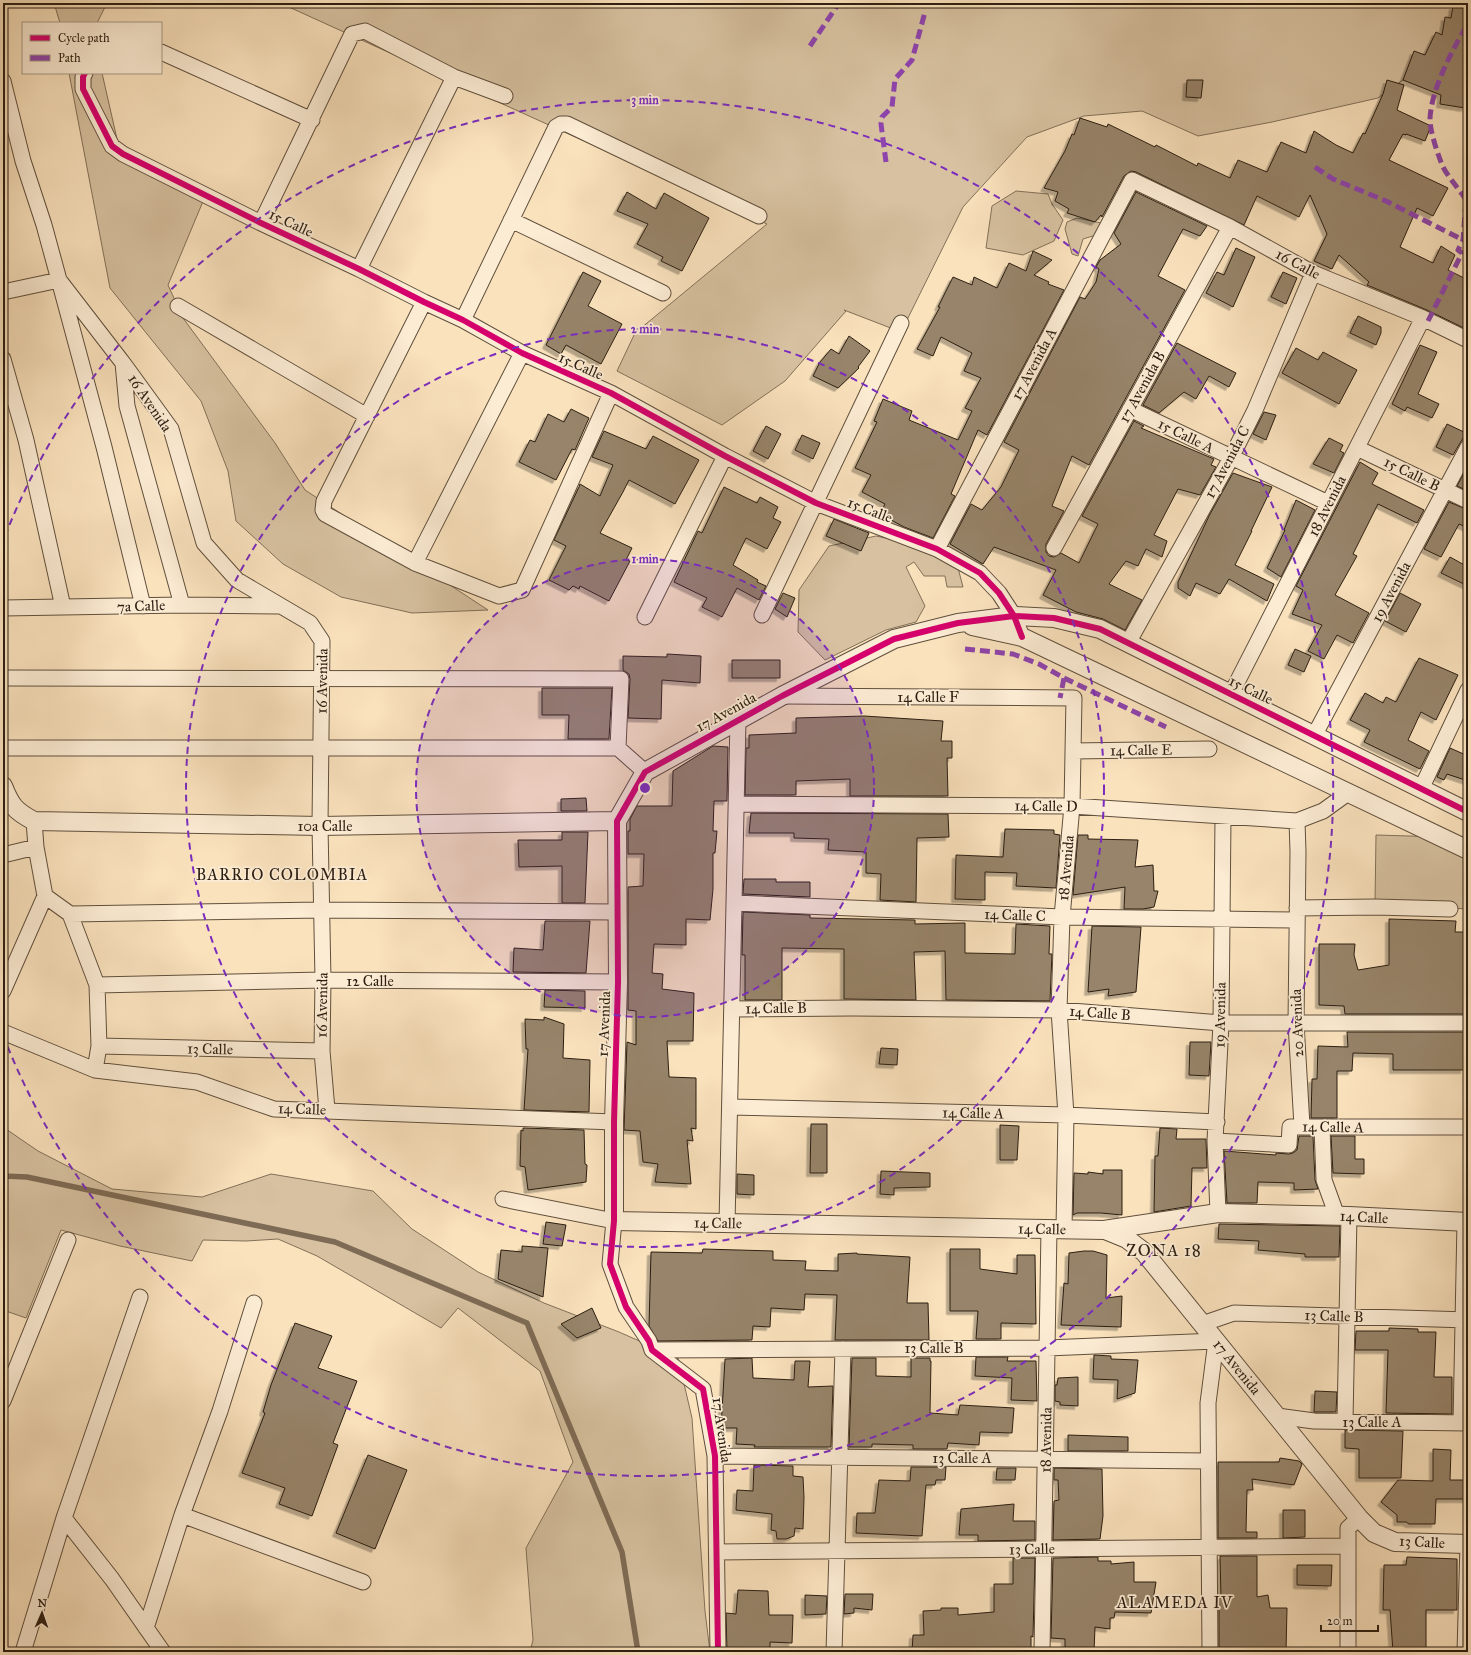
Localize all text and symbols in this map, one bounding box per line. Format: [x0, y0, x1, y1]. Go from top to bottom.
legend [22, 22, 162, 74]
text: Cycle path [58, 31, 110, 45]
text: Path [58, 51, 81, 65]
text: 3 min [631, 93, 659, 108]
street label: 15 Calle [266, 205, 316, 241]
street label: 16 Calle [1273, 245, 1323, 283]
text: 2 min [631, 322, 660, 336]
street label: 17 Avenida A [1007, 325, 1061, 403]
street label: 15 Calle [556, 348, 606, 384]
street label: 17 Avenida B [1115, 348, 1169, 426]
street label: 16 Avenida [124, 371, 176, 436]
street label: 15 Calle A [1155, 415, 1217, 457]
street label: 17 Avenida C [1200, 423, 1254, 501]
street label: 15 Calle B [1381, 453, 1443, 495]
street label: 18 Avenida [1304, 472, 1350, 539]
street label: 15 Calle [845, 493, 895, 527]
text: 1 min [631, 552, 659, 566]
street label: 19 Avenida [1368, 558, 1415, 625]
street label: 7a Calle [116, 596, 166, 616]
street label: 16 Avenida [312, 647, 332, 714]
street label: 15 Calle [1226, 672, 1276, 708]
street label: 17 Avenida [693, 688, 760, 736]
street label: 14 Calle F [897, 688, 959, 706]
street label: 14 Calle E [1110, 740, 1173, 760]
centre of rings [638, 781, 652, 795]
street label: 14 Calle D [1014, 796, 1078, 816]
street label: 10a Calle [297, 817, 353, 835]
street label: 18 Avenida [1054, 834, 1078, 902]
district label: BARRIO COLOMBIA [196, 865, 368, 884]
street label: 14 Calle C [984, 905, 1046, 925]
street label: 16 Avenida [312, 971, 332, 1038]
street label: 12 Calle [346, 972, 394, 990]
street label: 19 Avenida [1210, 981, 1230, 1048]
street label: 20 Avenida [1287, 988, 1307, 1057]
street label: 17 Avenida [594, 990, 614, 1057]
street label: 14 Calle B [745, 998, 807, 1018]
street label: 14 Calle B [1069, 1002, 1131, 1024]
street label: 13 Calle [187, 1040, 233, 1058]
street label: 14 Calle [278, 1099, 326, 1119]
street label: 14 Calle A [942, 1103, 1004, 1123]
street label: 14 Calle A [1302, 1117, 1364, 1137]
street label: 14 Calle [1339, 1207, 1389, 1227]
street label: 14 Calle [694, 1214, 742, 1232]
street label: 14 Calle [1018, 1220, 1066, 1238]
district label: ZONA 18 [1126, 1240, 1202, 1261]
street label: 13 Calle B [1304, 1306, 1364, 1326]
street label: 17 Avenida [1209, 1336, 1265, 1399]
street label: 13 Calle B [904, 1339, 964, 1357]
street label: 17 Avenida [708, 1396, 736, 1465]
street label: 18 Avenida [1036, 1406, 1056, 1473]
street label: 13 Calle A [1342, 1413, 1402, 1431]
street label: 13 Calle A [932, 1449, 992, 1467]
street label: 13 Calle [1399, 1532, 1445, 1552]
street label: 13 Calle [1009, 1540, 1055, 1558]
north arrow [22, 1593, 62, 1633]
district label: ALAMEDA IV [1116, 1593, 1233, 1612]
text: N [37, 1597, 48, 1610]
scale bar [1321, 1607, 1378, 1633]
text: 20 m [1327, 1614, 1353, 1628]

